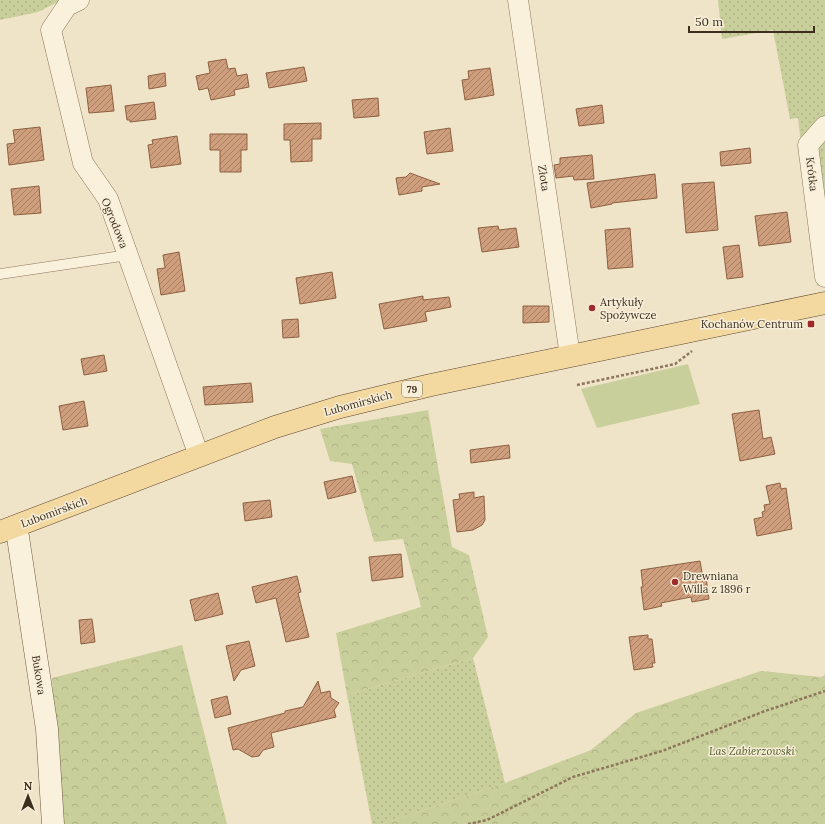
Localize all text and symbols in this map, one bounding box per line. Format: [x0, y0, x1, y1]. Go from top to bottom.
scale bar [689, 8, 814, 34]
text: 50 m [695, 14, 723, 29]
street label: Krótka [803, 156, 821, 192]
street label: Złota [535, 164, 553, 192]
street label: Ogrodowa [99, 196, 132, 251]
place label: Artykuły Spożywcze [599, 295, 657, 322]
marker: Artykuły Spożywcze [587, 303, 597, 313]
place label: Kochanów Centrum [701, 317, 803, 331]
marker: Kochanów Centrum [806, 319, 816, 329]
road number: 79 [402, 381, 422, 397]
street label: Lubomirskich [322, 387, 394, 419]
street label: Lubomirskich [19, 493, 90, 531]
place label: Drewniana Willa z 1896 r [683, 569, 751, 596]
marker: Drewniana Willa z 1896 r [670, 577, 680, 587]
street label: Bukowa [29, 654, 49, 696]
park label: Las Zabierzowski [709, 744, 795, 758]
north arrow [8, 776, 48, 816]
text: N [24, 779, 33, 793]

